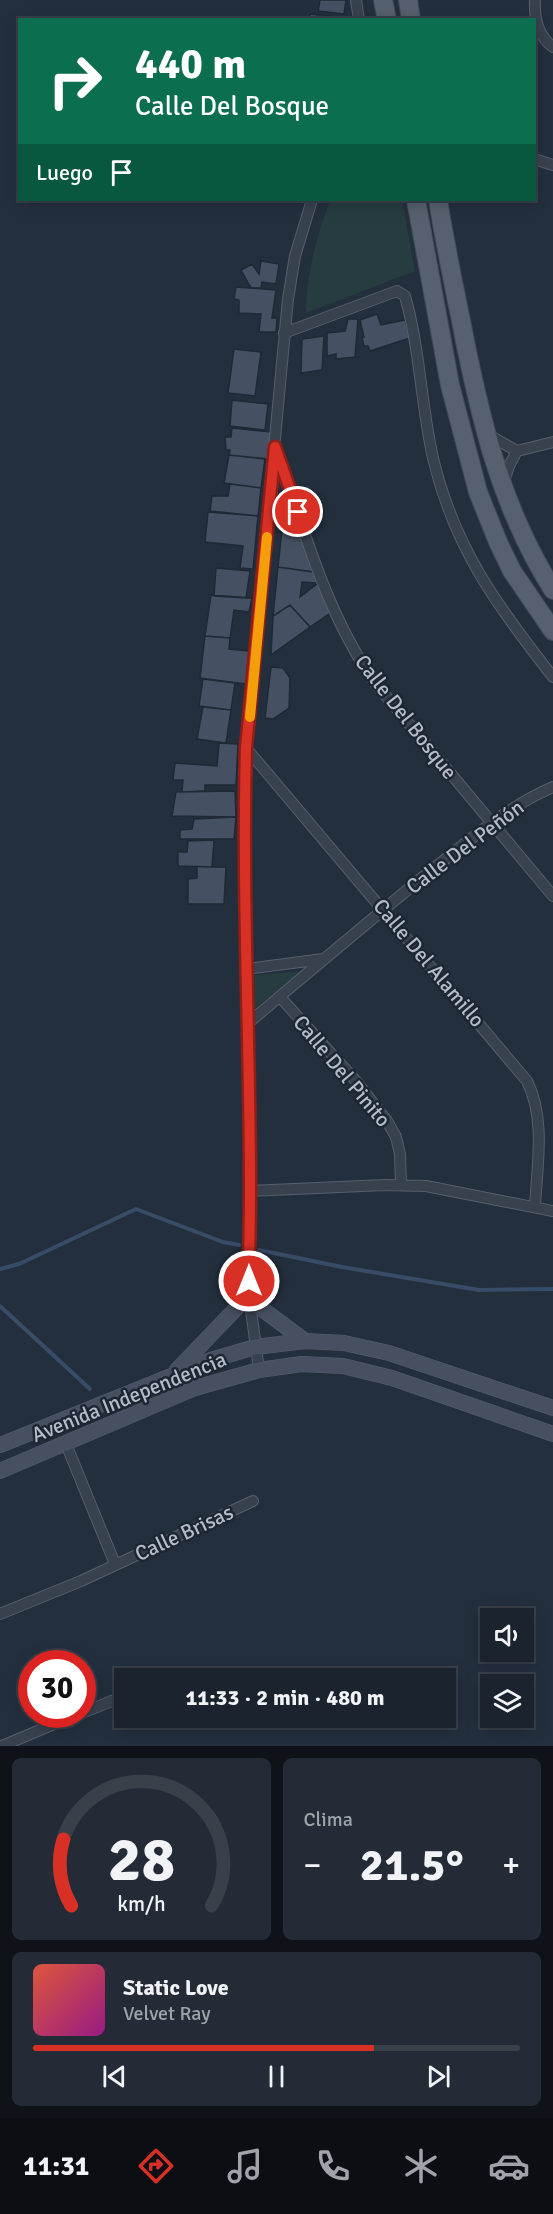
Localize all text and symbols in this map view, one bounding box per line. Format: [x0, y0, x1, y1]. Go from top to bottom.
text: 440 m [135, 39, 246, 90]
icon: right [36, 42, 114, 120]
text: Calle Del Bosque [135, 90, 329, 123]
icon: arrive [105, 156, 138, 189]
text: Luego [36, 159, 93, 186]
pin [272, 486, 323, 537]
icon: arrive [281, 495, 314, 528]
street label: Calle Del Bosque [349, 650, 463, 784]
street label: Calle Del Peñón [401, 794, 529, 900]
street label: Calle Del Alamillo [368, 893, 490, 1033]
street label: Calle Del Pinito [288, 1010, 396, 1132]
position arrow [217, 1249, 281, 1313]
street label: Avenida Independencia [28, 1346, 230, 1448]
street label: Calle Brisas [131, 1499, 237, 1567]
map controls [480, 1608, 534, 1728]
button: sound [480, 1608, 534, 1662]
speed limit sign: 30 [18, 1650, 96, 1728]
button: layers [480, 1674, 534, 1728]
text: 11:33 · 2 min · 480 m [185, 1684, 385, 1711]
text: Clima [304, 1807, 353, 1832]
text: 28 [108, 1821, 175, 1898]
text: 21.5° [360, 1838, 464, 1893]
text: − [304, 1845, 321, 1886]
text: + [502, 1845, 520, 1886]
text: km/h [117, 1891, 166, 1917]
text: Static Love [123, 1974, 229, 2001]
text: Velvet Ray [123, 2001, 211, 2026]
icon: previous [98, 2060, 131, 2093]
icon: pause [260, 2060, 293, 2093]
icon: next [422, 2060, 455, 2093]
icon: directions [135, 2145, 177, 2187]
icon: music [224, 2145, 266, 2187]
icon: phone [312, 2145, 354, 2187]
icon: climate [400, 2145, 442, 2187]
icon: car [488, 2145, 530, 2187]
text: 11:31 [23, 2150, 89, 2183]

